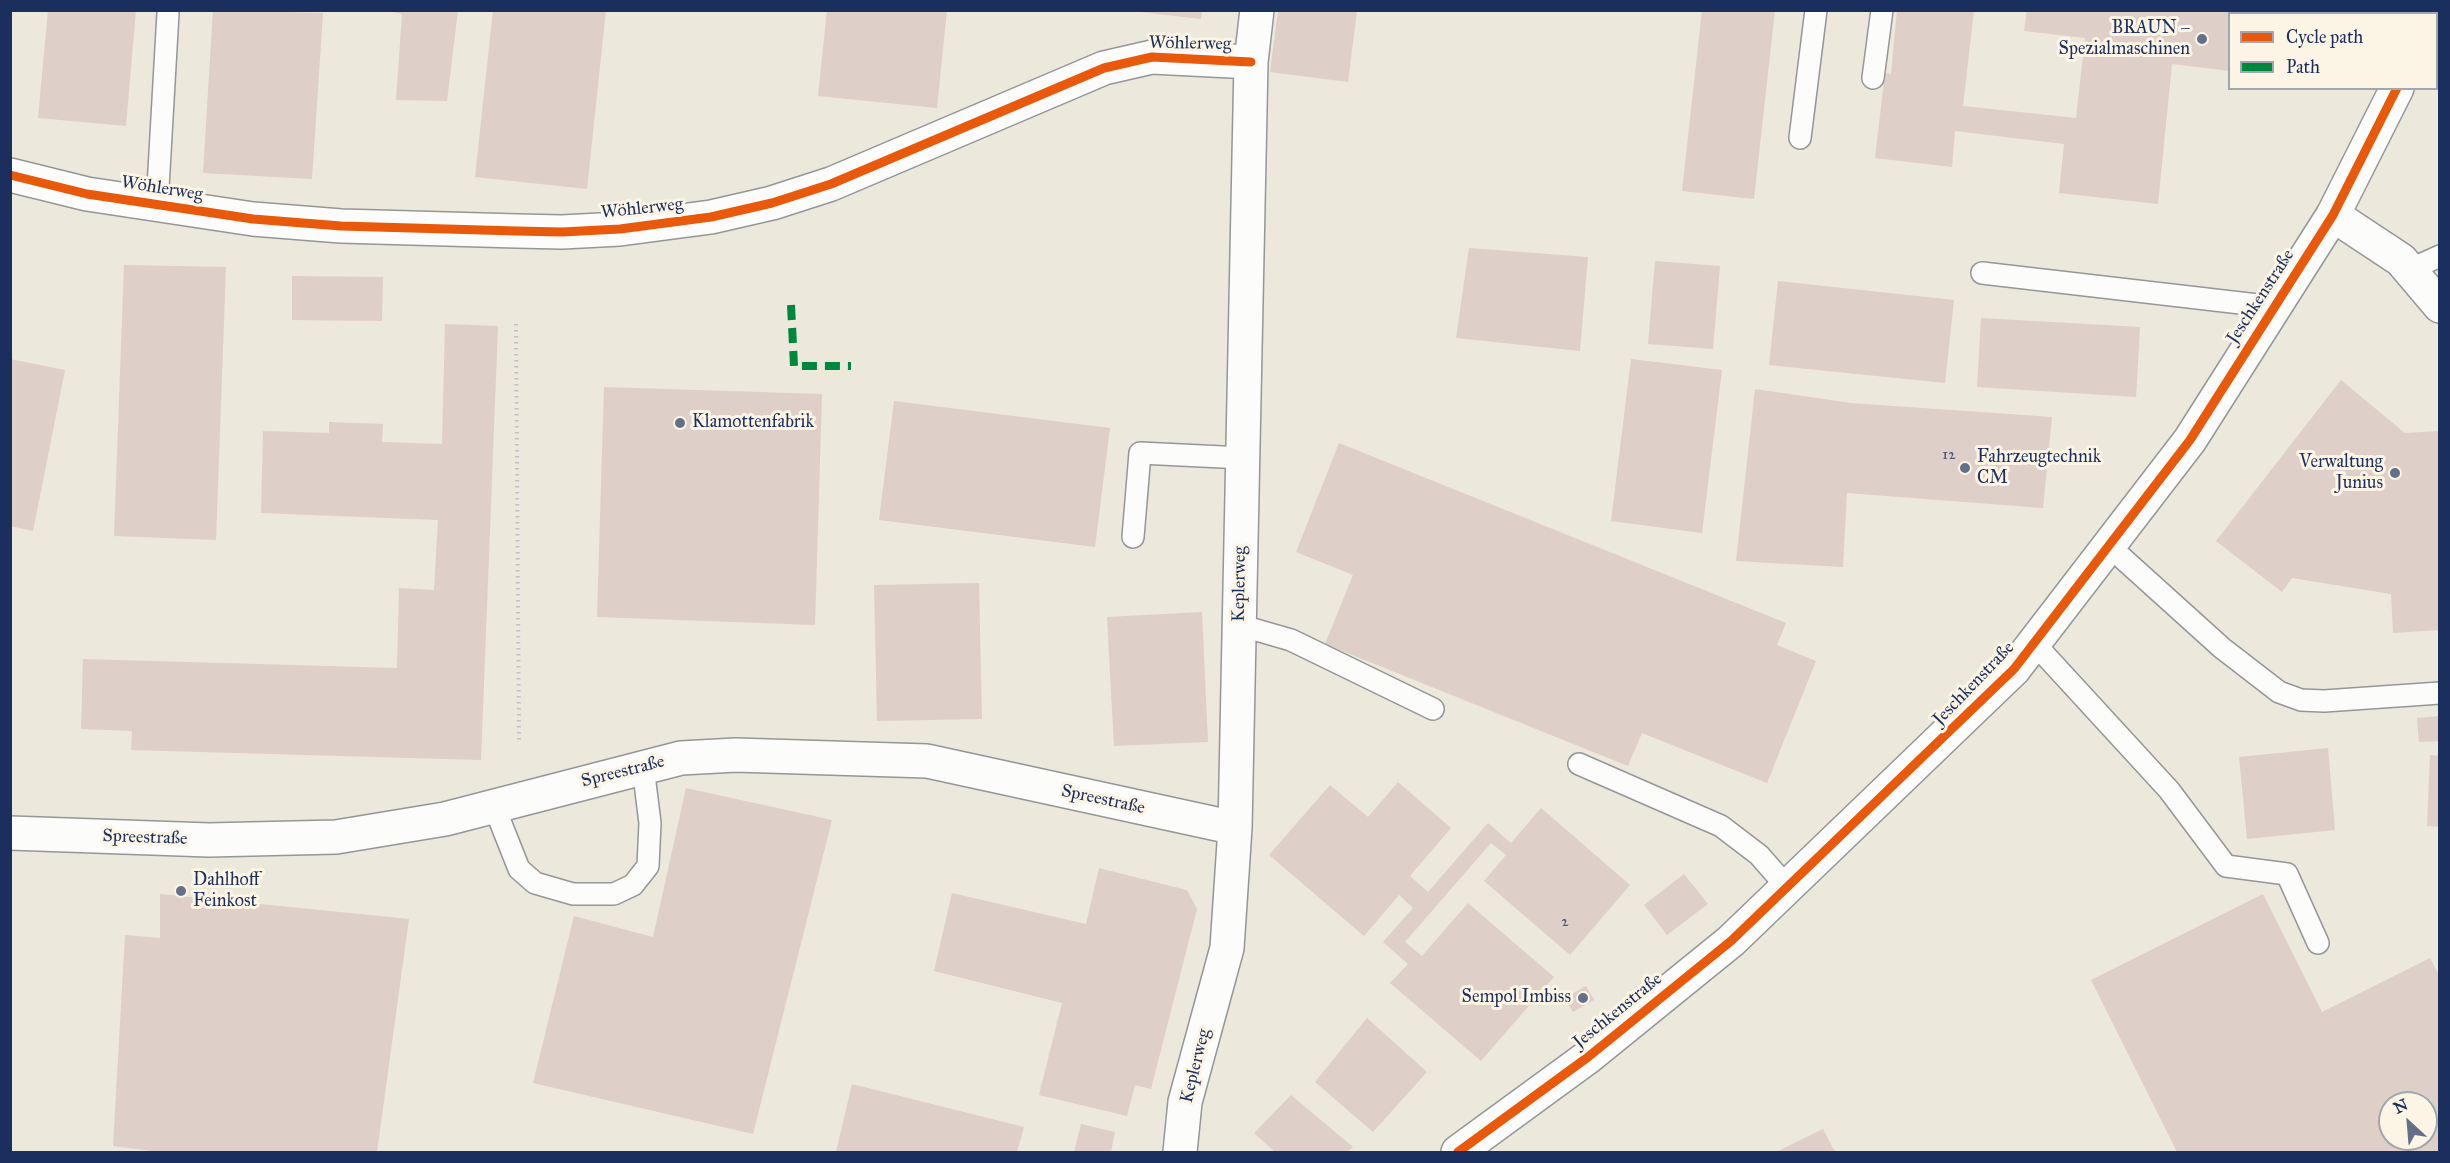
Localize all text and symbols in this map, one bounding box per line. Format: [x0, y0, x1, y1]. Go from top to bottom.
legend [2228, 12, 2438, 90]
place label: BRAUN – Spezialmaschinen [2059, 18, 2190, 60]
text: Cycle path [2286, 26, 2363, 48]
street label: Wöhlerweg [1149, 32, 1231, 56]
marker: BRAUN – Spezialmaschinen [2195, 32, 2209, 46]
text: Path [2286, 56, 2320, 78]
street label: Wöhlerweg [120, 172, 204, 206]
street label: Wöhlerweg [600, 194, 684, 224]
street label: Jeschkenstraße [2222, 246, 2300, 348]
place label: Klamottenfabrik [692, 412, 814, 434]
marker: Klamottenfabrik [673, 416, 687, 430]
house number: 12 [1942, 446, 1956, 464]
place label: Fahrzeugtechnik CM [1977, 447, 2101, 490]
place label: Verwaltung Junius [2299, 452, 2383, 494]
marker: Fahrzeugtechnik CM [1958, 461, 1972, 475]
marker: Verwaltung Junius [2388, 466, 2402, 480]
street label: Keplerweg [1229, 546, 1251, 622]
street label: Jeschkenstraße [1929, 638, 2019, 730]
street label: Spreestraße [579, 751, 667, 793]
street label: Spreestraße [1059, 781, 1147, 819]
street label: Spreestraße [102, 826, 188, 850]
place label: Dahlhoff Feinkost [193, 870, 260, 912]
marker: Dahlhoff Feinkost [174, 884, 188, 898]
house number: 2 [1561, 913, 1569, 931]
street label: Jeschkenstraße [1569, 969, 1667, 1053]
place label: Sempol Imbiss [1462, 987, 1571, 1009]
marker: Sempol Imbiss [1576, 991, 1590, 1005]
street label: Keplerweg [1176, 1027, 1216, 1105]
north arrow [2378, 1091, 2438, 1151]
text: N [2390, 1095, 2411, 1118]

